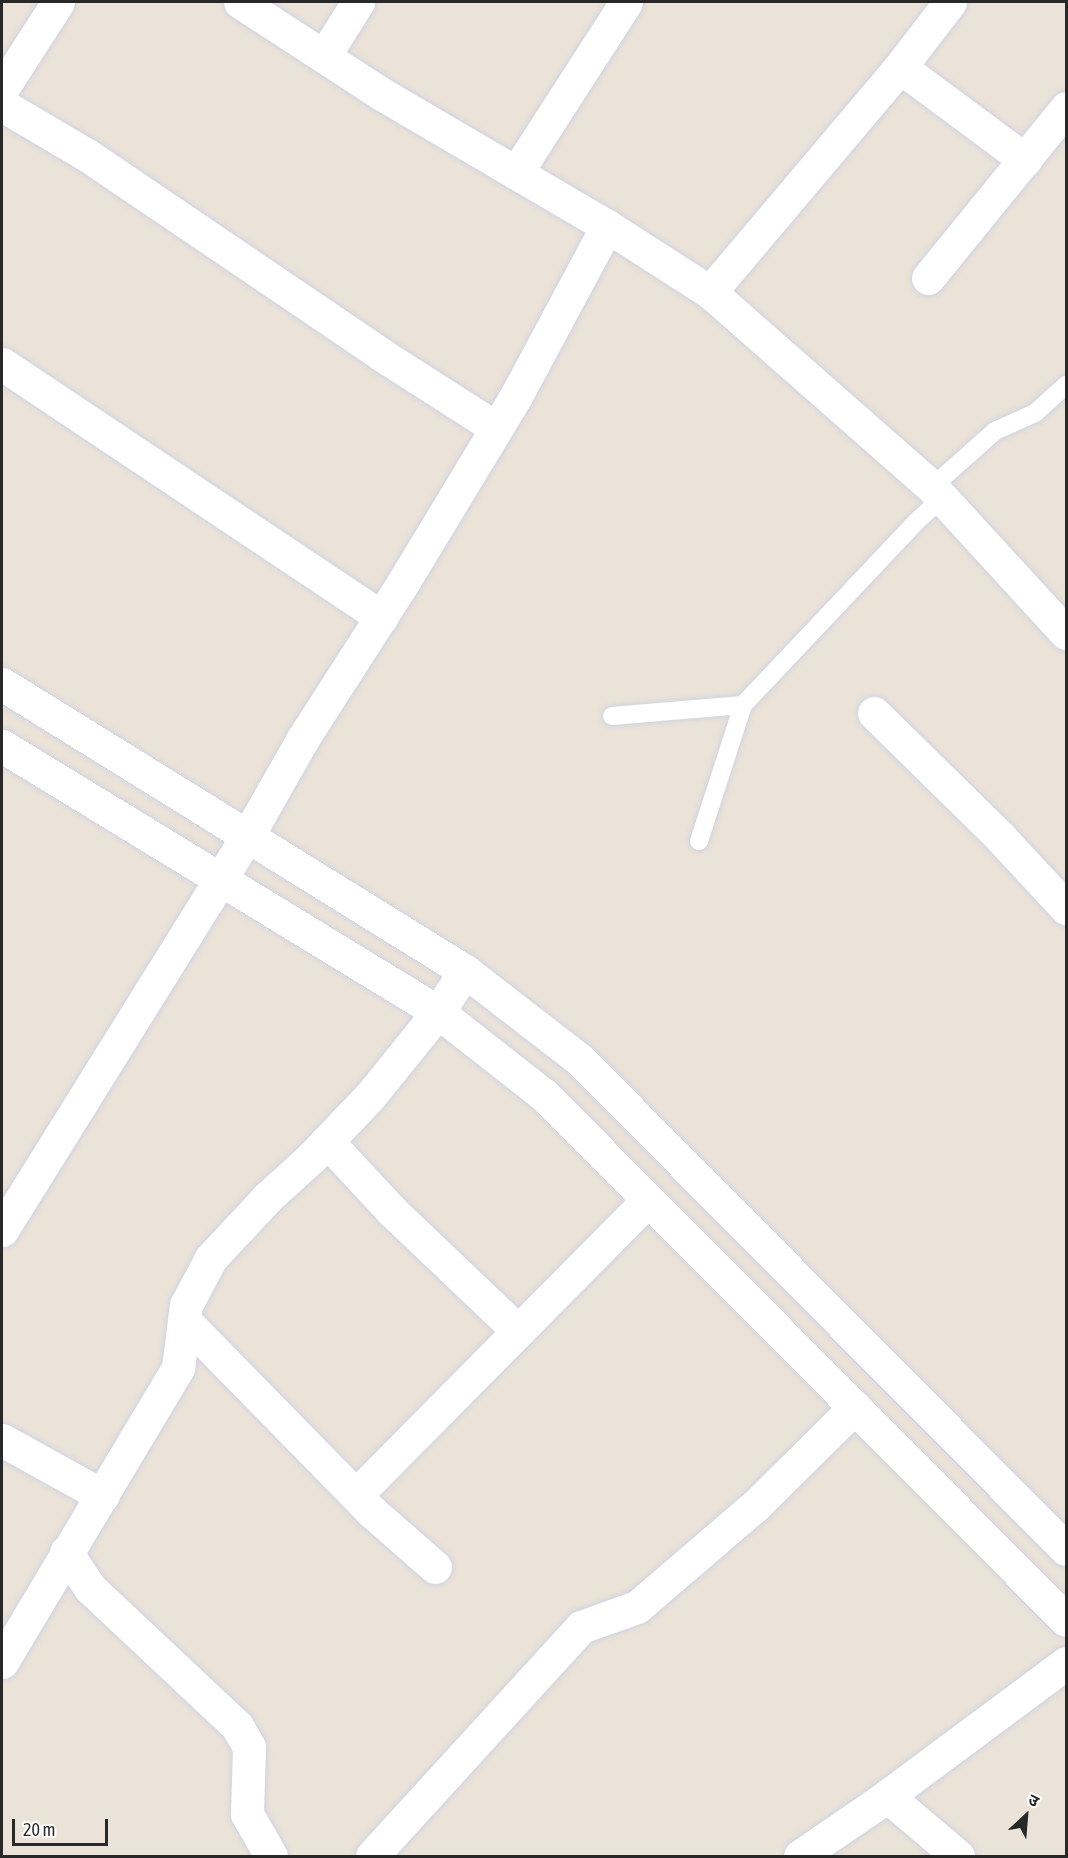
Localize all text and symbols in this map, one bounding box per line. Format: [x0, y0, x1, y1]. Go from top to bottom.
north arrow [996, 1786, 1056, 1846]
text: उ [1026, 1790, 1042, 1810]
scale bar [15, 1807, 111, 1845]
text: 20 m [23, 1819, 55, 1840]

